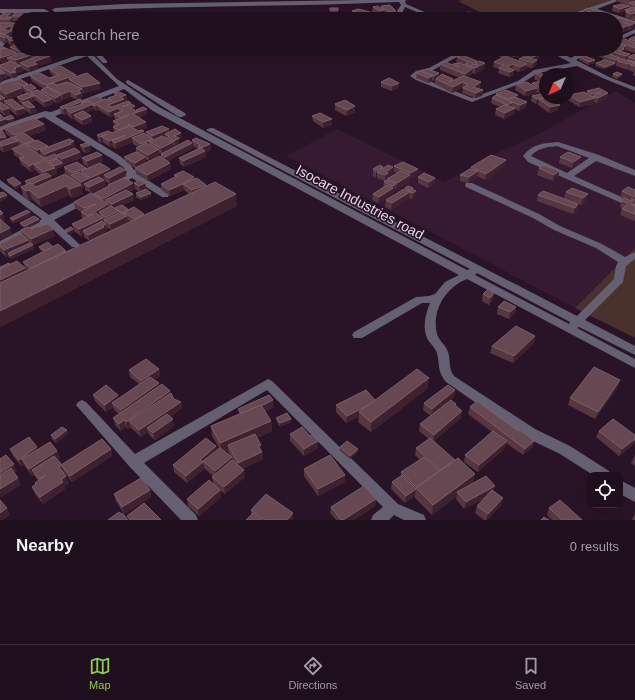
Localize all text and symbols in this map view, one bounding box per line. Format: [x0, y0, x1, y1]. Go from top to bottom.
search box [12, 12, 623, 56]
icon: search [26, 23, 48, 45]
text: Search here [58, 26, 140, 43]
north arrow [539, 68, 575, 104]
street label: Isocare Industries road [293, 162, 427, 242]
map controls [587, 472, 623, 508]
button: locate [587, 472, 623, 508]
text: Nearby [16, 536, 74, 555]
text: 0 results [570, 539, 619, 554]
tab: Map [89, 655, 111, 691]
tab: Directions [288, 655, 337, 691]
tab: Saved [515, 655, 546, 691]

